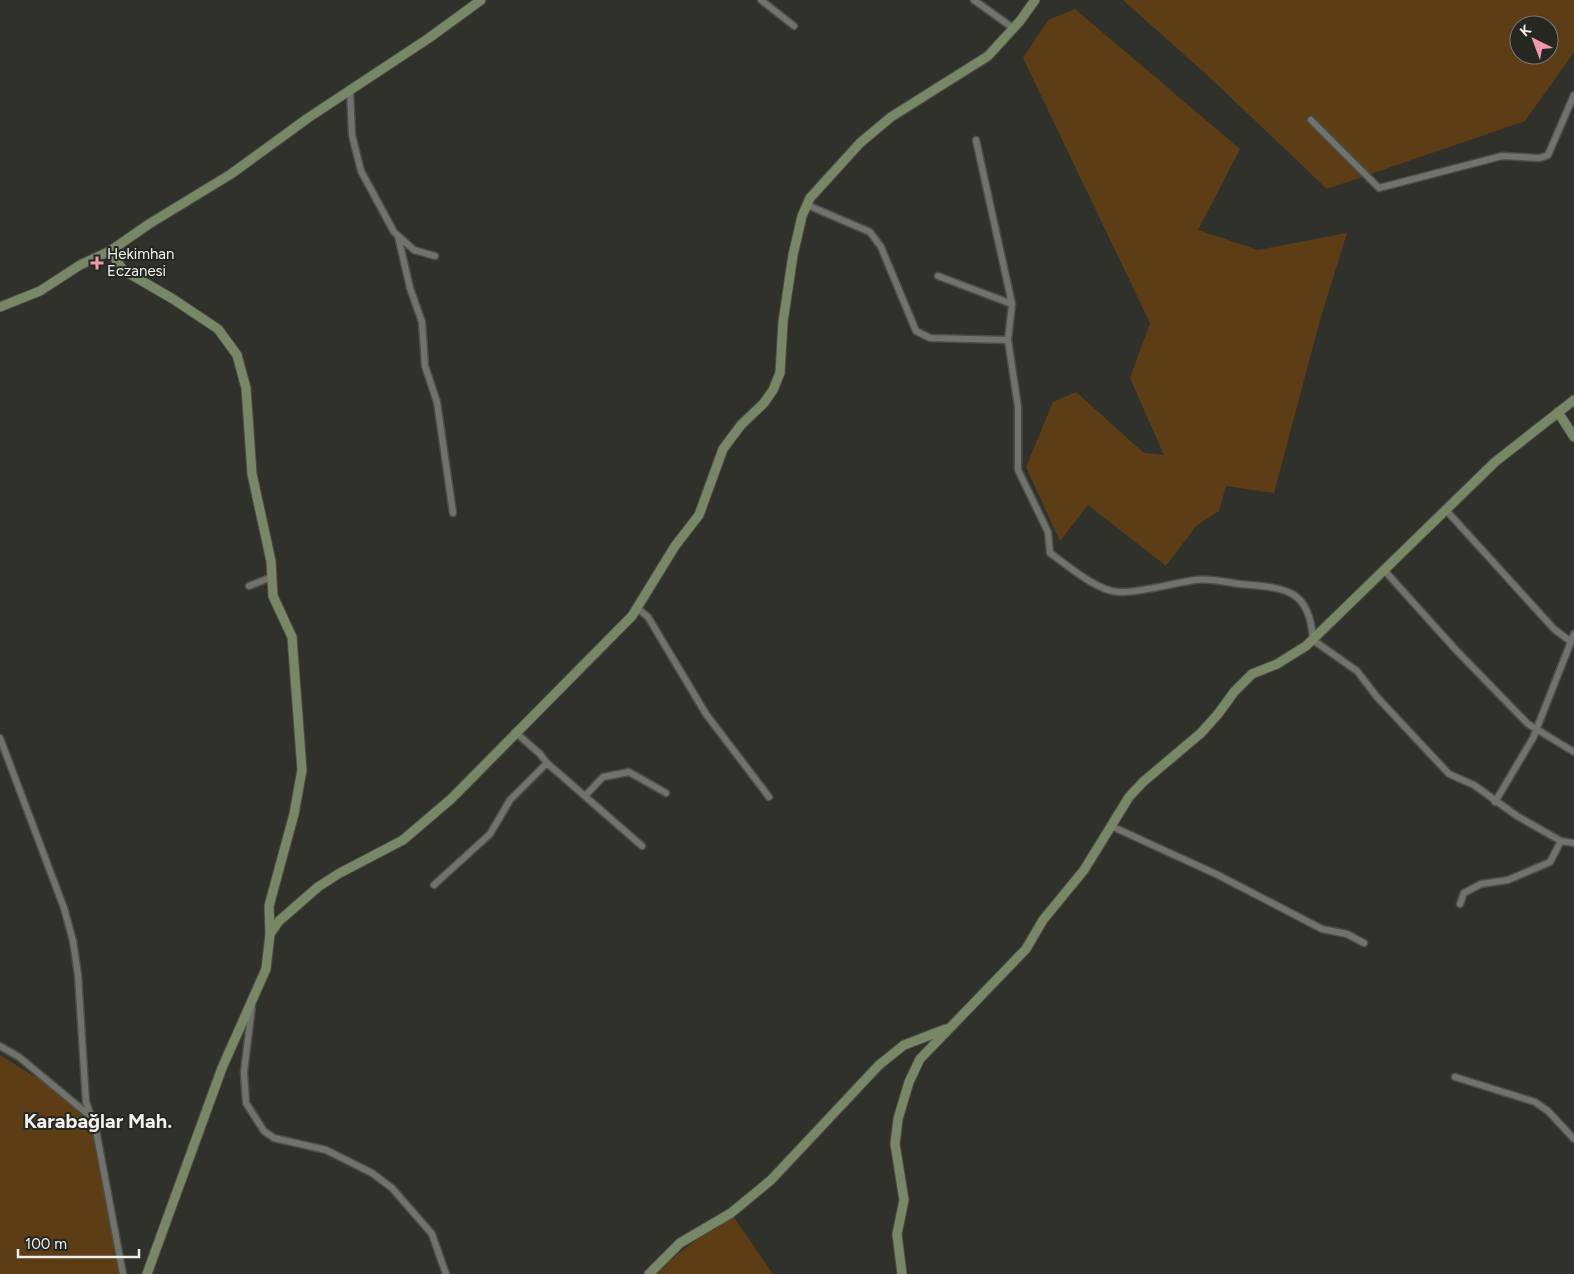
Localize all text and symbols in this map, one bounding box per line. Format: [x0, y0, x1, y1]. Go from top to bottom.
north arrow [1509, 15, 1559, 65]
text: K [1516, 21, 1535, 40]
place label: Hekimhan Eczanesi [107, 245, 174, 280]
marker: Hekimhan Eczanesi [91, 257, 103, 269]
district label: Karabağlar Mah. [24, 1109, 172, 1133]
scale bar [18, 1226, 139, 1258]
text: 100 m [25, 1235, 67, 1253]

